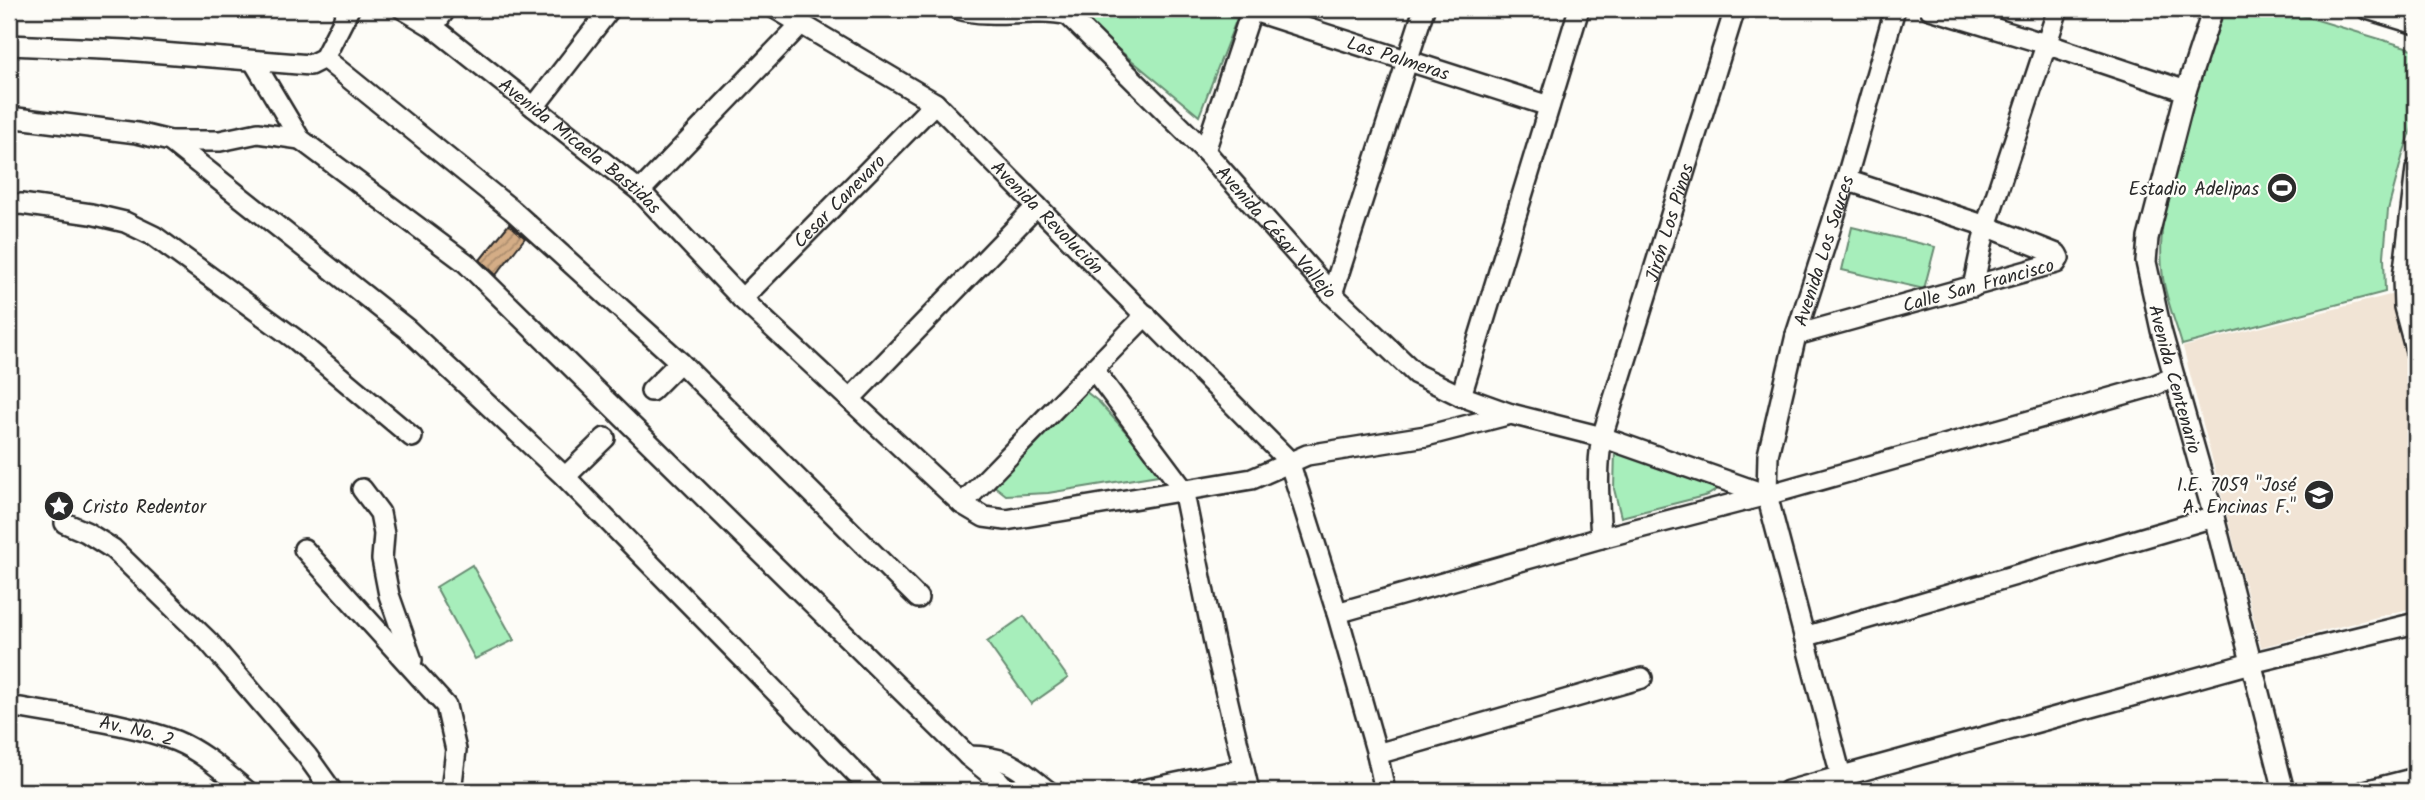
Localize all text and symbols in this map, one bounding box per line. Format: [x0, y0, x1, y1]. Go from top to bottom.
street label: Las Palmeras [1343, 29, 1453, 90]
street label: Avenida Micaela Bastidas [491, 71, 668, 222]
street label: Cesar Canevaro [787, 148, 894, 256]
street label: Avenida Revolución [983, 154, 1110, 283]
street label: Avenida César Vallejo [1208, 160, 1343, 307]
street label: Jirón Los Pinos [1638, 160, 1703, 286]
sports icon: Estadio Adelipas [2265, 171, 2299, 205]
street label: Avenida Los Sauces [1787, 172, 1864, 330]
place label: Estadio Adelipas [2128, 175, 2259, 205]
street label: Calle San Francisco [1899, 251, 2058, 322]
street label: Avenida Centenario [2139, 302, 2208, 458]
place label: I.E. 7059 "José A. Encinas F." [2177, 471, 2297, 523]
school or university icon: I.E. 7059 "José A. Encinas F." [2302, 478, 2336, 512]
place icon: Cristo Redentor [42, 489, 76, 523]
place label: Cristo Redentor [82, 493, 208, 523]
street label: Av. No. 2 [97, 708, 178, 756]

